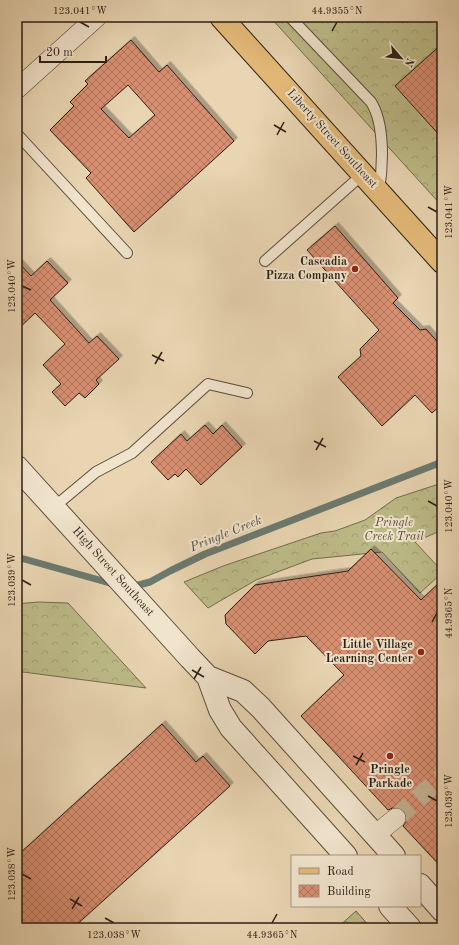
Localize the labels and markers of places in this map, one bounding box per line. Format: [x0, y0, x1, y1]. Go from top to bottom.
place label: Cascadia Pizza Company [265, 256, 347, 282]
marker: Cascadia Pizza Company [350, 264, 360, 274]
place label: Little Village Learning Center [326, 639, 413, 665]
marker: Little Village Learning Center [416, 647, 426, 657]
marker: Pringle Parkade [385, 751, 395, 761]
place label: Pringle Parkade [368, 764, 412, 790]

